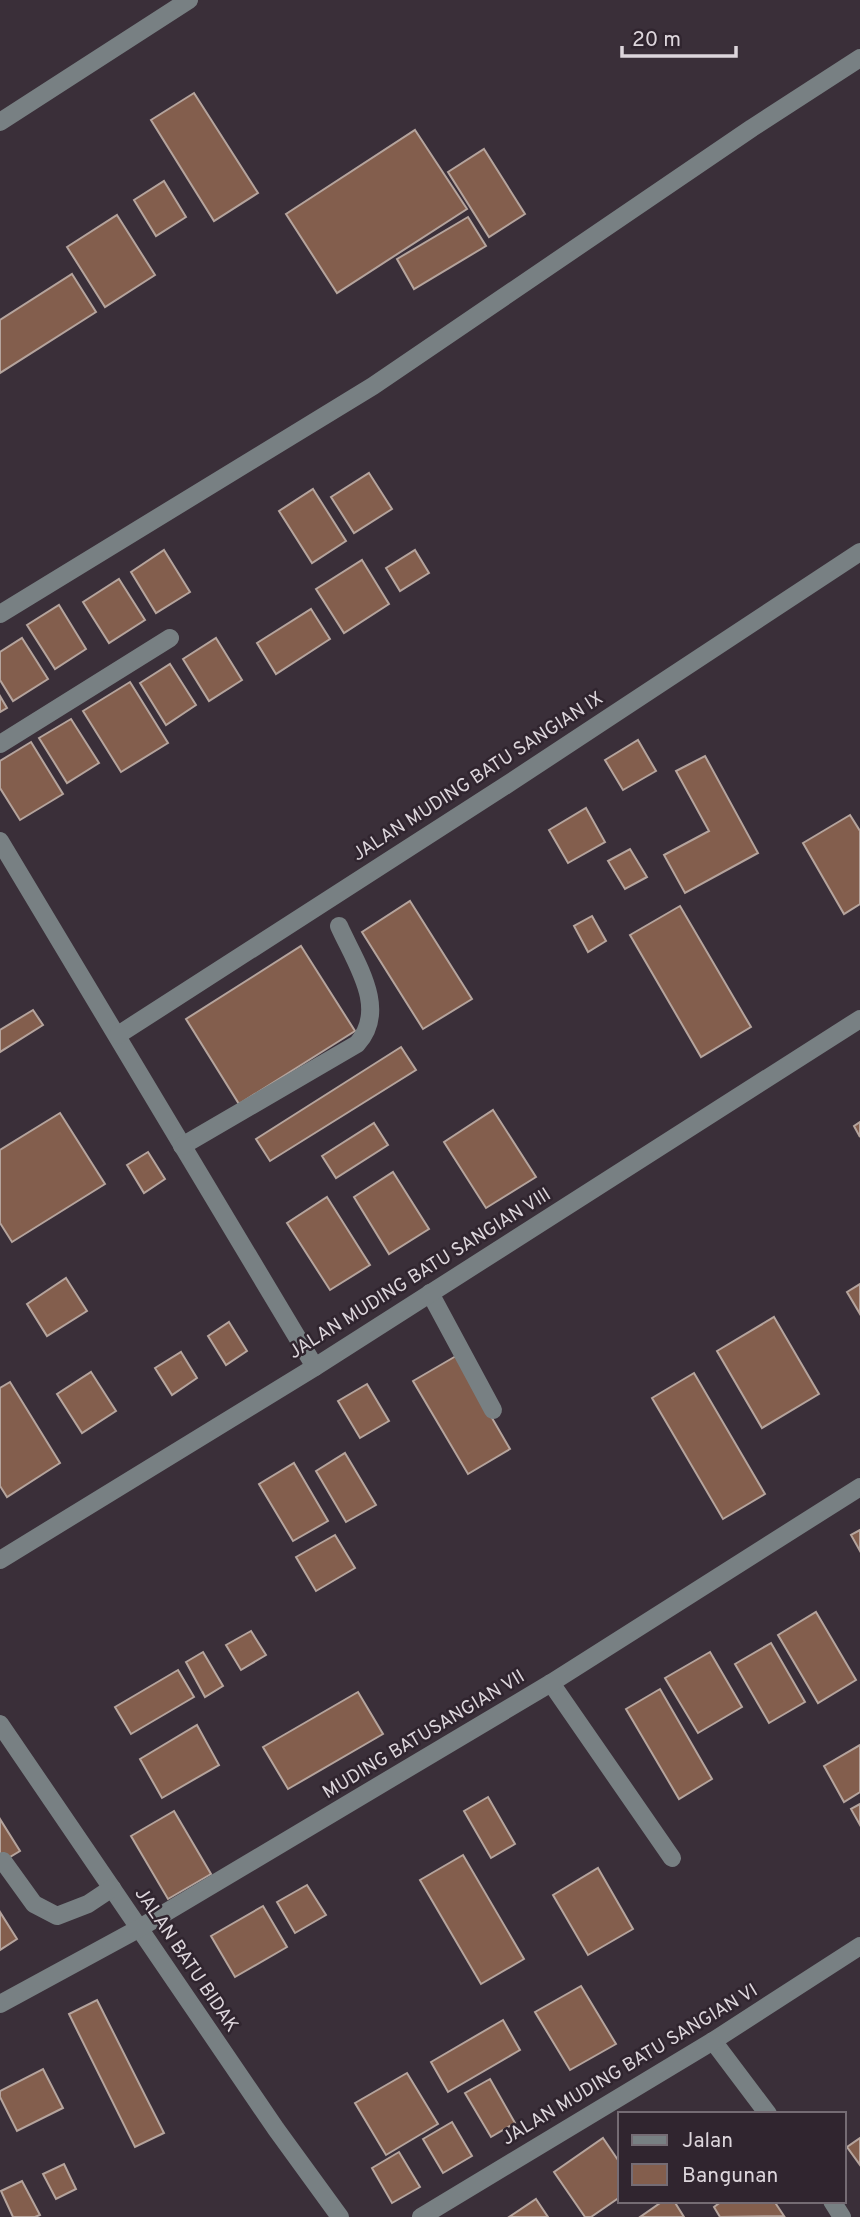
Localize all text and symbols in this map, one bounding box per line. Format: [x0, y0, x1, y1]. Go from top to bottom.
scale bar [622, 14, 736, 58]
text: 20 m [632, 27, 681, 54]
street label: JALAN MUDING BATU SANGIAN IX [348, 687, 608, 867]
street label: JALAN MUDING BATU SANGIAN VIII [284, 1183, 556, 1365]
street label: MUDING BATUSANGIAN VII [318, 1665, 530, 1805]
street label: JALAN BATU BIDAK [129, 1883, 243, 2037]
street label: JALAN MUDING BATU SANGIAN VI [498, 1979, 762, 2151]
legend [618, 2112, 846, 2203]
text: Jalan [682, 2128, 733, 2155]
text: Bangunan [682, 2163, 778, 2190]

